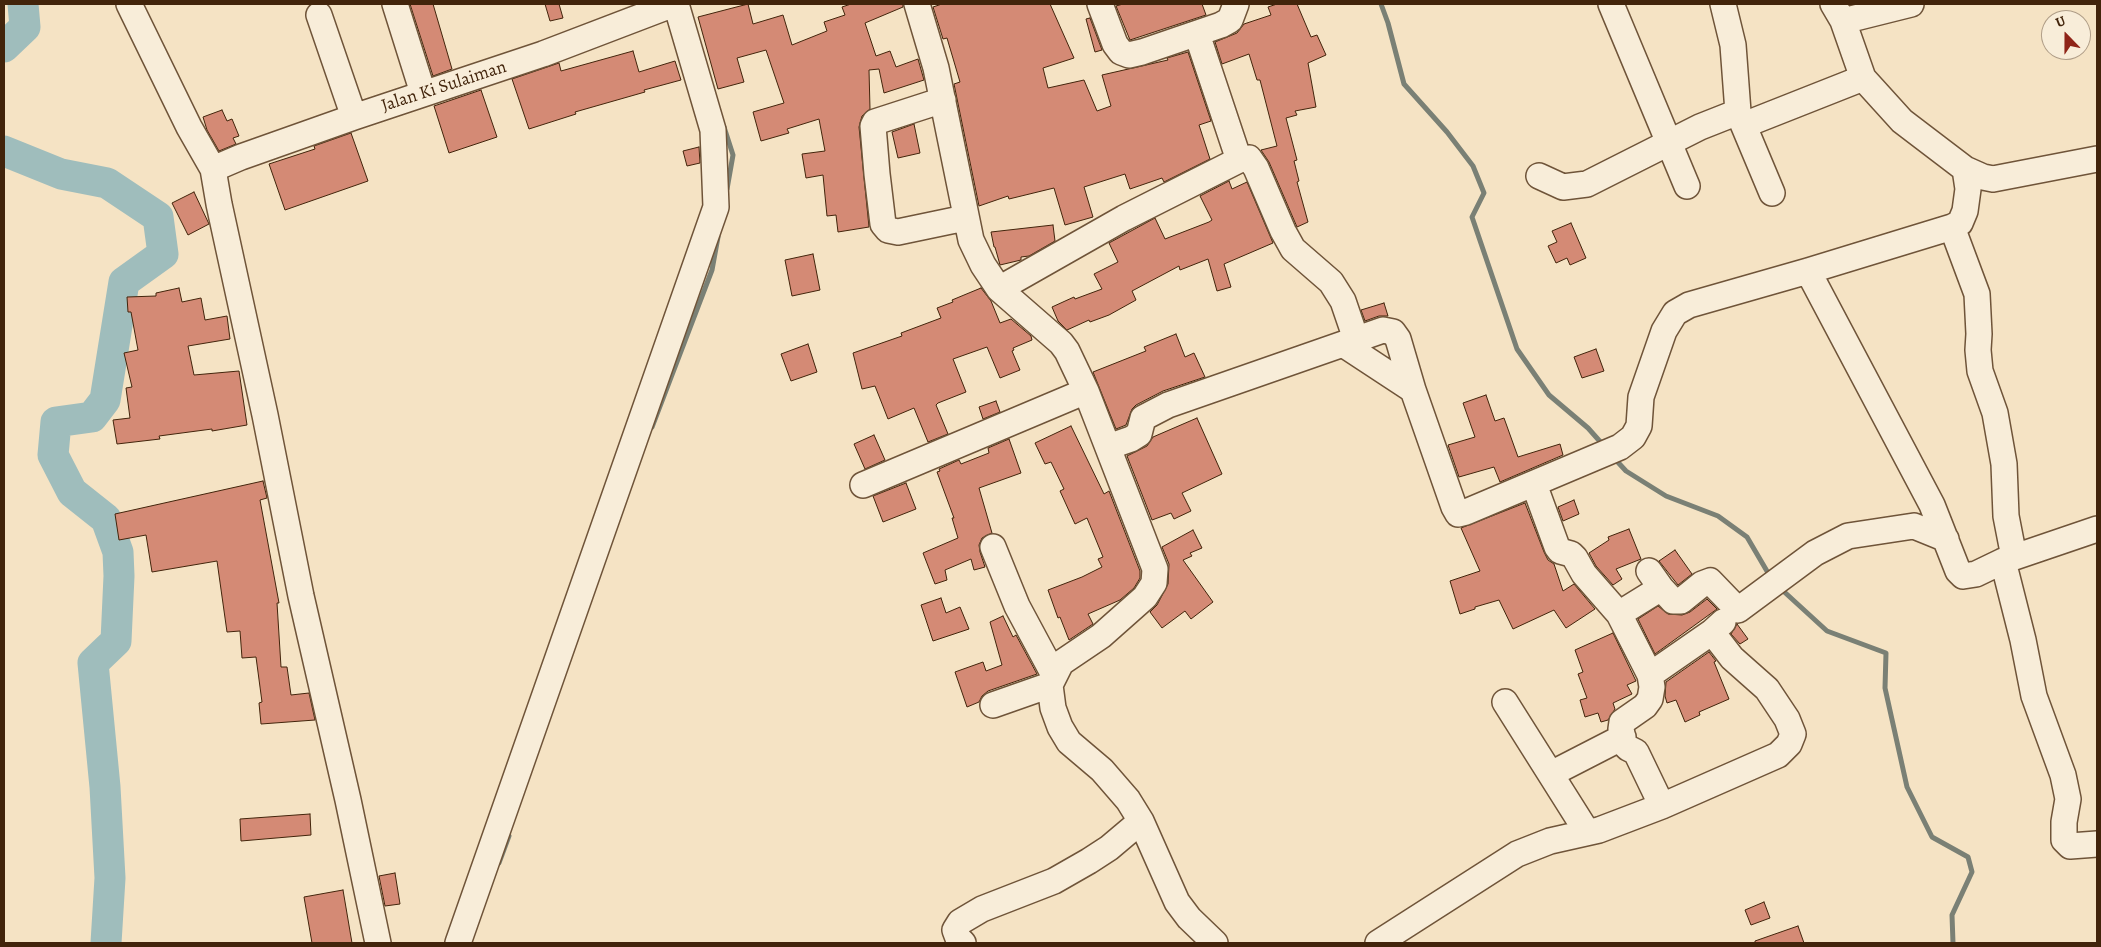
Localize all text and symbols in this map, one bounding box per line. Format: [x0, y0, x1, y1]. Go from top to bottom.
north arrow [2041, 10, 2091, 60]
text: U [2053, 11, 2068, 32]
street label: Jalan Ki Sulaiman [379, 57, 509, 117]

